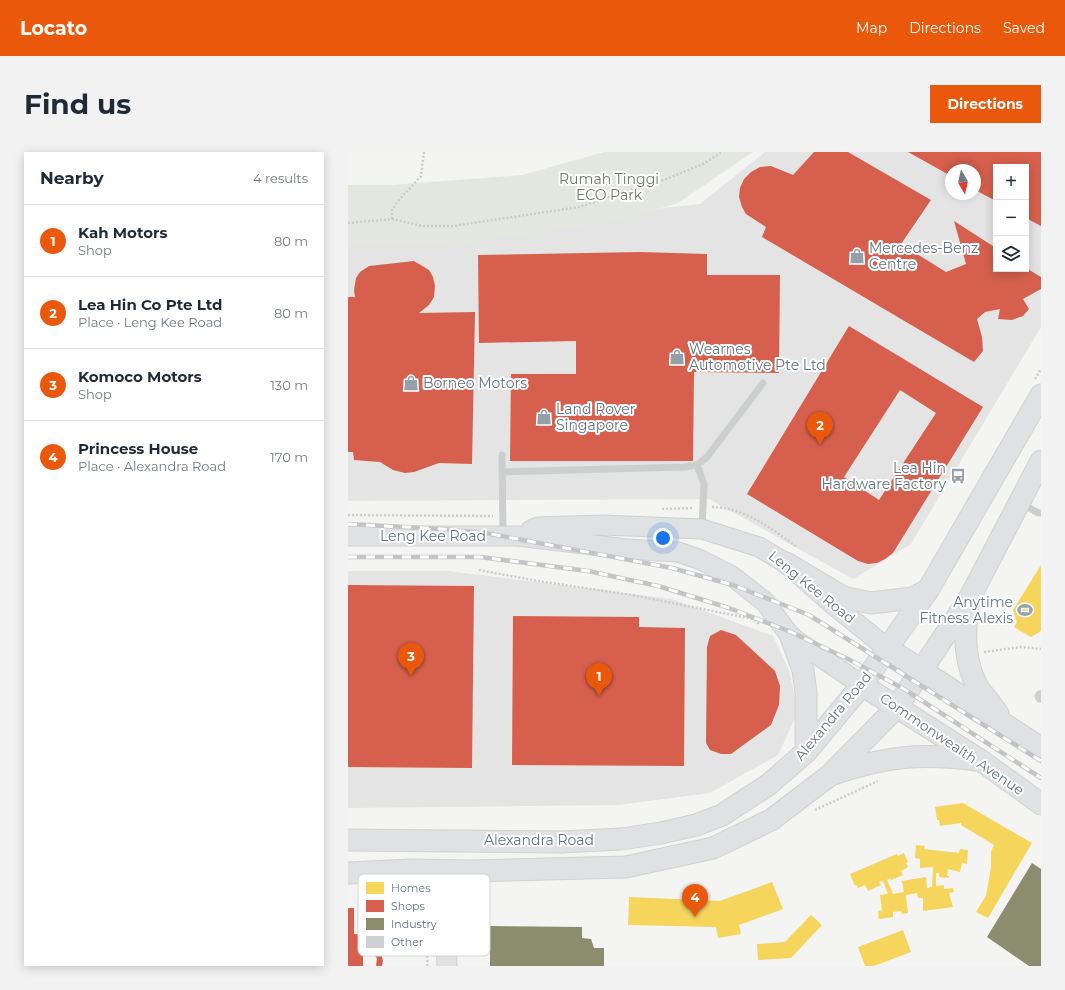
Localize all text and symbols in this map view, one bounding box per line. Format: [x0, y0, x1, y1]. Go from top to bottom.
text: Locato [20, 17, 87, 40]
text: Map [856, 19, 887, 37]
text: Directions [909, 19, 981, 37]
text: Saved [1003, 19, 1045, 37]
button: Directions [930, 85, 1041, 123]
text: Find us [24, 87, 131, 121]
north arrow [945, 164, 981, 200]
map controls [993, 164, 1029, 272]
button: + [993, 164, 1029, 200]
text: Nearby [40, 168, 104, 188]
text: 4 results [253, 170, 308, 186]
park label: Rumah Tinggi ECO Park [559, 170, 659, 204]
button: − [993, 200, 1029, 236]
text: Kah Motors [78, 223, 167, 242]
text: 1 [50, 233, 56, 249]
text: 80 m [274, 233, 308, 249]
button: layers [993, 236, 1029, 272]
place label: Mercedes-Benz Centre [869, 239, 978, 273]
text: Shop [78, 242, 112, 258]
shop icon: Mercedes-Benz Centre [848, 247, 866, 265]
text: Lea Hin Co Pte Ltd [78, 295, 222, 314]
text: 2 [49, 305, 57, 321]
text: 80 m [274, 305, 308, 321]
text: Place · Leng Kee Road [78, 314, 222, 330]
place label: Wearnes Automotive Pte Ltd [689, 340, 826, 374]
shop icon: Wearnes Automotive Pte Ltd [668, 348, 686, 366]
text: Komoco Motors [78, 367, 202, 386]
shop icon: Borneo Motors [402, 374, 420, 392]
place label: Borneo Motors [423, 374, 527, 392]
text: 3 [49, 377, 57, 393]
text: 130 m [270, 377, 308, 393]
text: Shop [78, 386, 112, 402]
place label: Land Rover Singapore [556, 400, 636, 434]
shop icon: Land Rover Singapore [535, 408, 553, 426]
pin: 2 [807, 412, 833, 445]
text: Princess House [78, 439, 198, 458]
text: 4 [49, 449, 57, 465]
text: 170 m [270, 449, 308, 465]
text: Place · Alexandra Road [78, 458, 226, 474]
place label: Lea Hin Hardware Factory [821, 459, 946, 493]
bus stop icon: Lea Hin Hardware Factory [949, 467, 967, 485]
street label: Leng Kee Road [380, 527, 486, 545]
your location [653, 528, 673, 548]
street label: Leng Kee Road [765, 547, 859, 627]
place label: Anytime Fitness Alexis [919, 593, 1013, 627]
sports icon: Anytime Fitness Alexis [1016, 601, 1034, 619]
pin: 3 [398, 643, 424, 676]
pin: 1 [586, 663, 612, 696]
street label: Alexandra Road [791, 668, 875, 764]
street label: Commonwealth Avenue [876, 689, 1028, 799]
street label: Alexandra Road [484, 831, 594, 849]
legend [358, 874, 490, 956]
text: Homes [391, 881, 431, 895]
pin: 4 [682, 884, 708, 917]
text: Shops [391, 899, 426, 913]
text: Industry [391, 917, 437, 931]
text: Other [391, 935, 423, 949]

